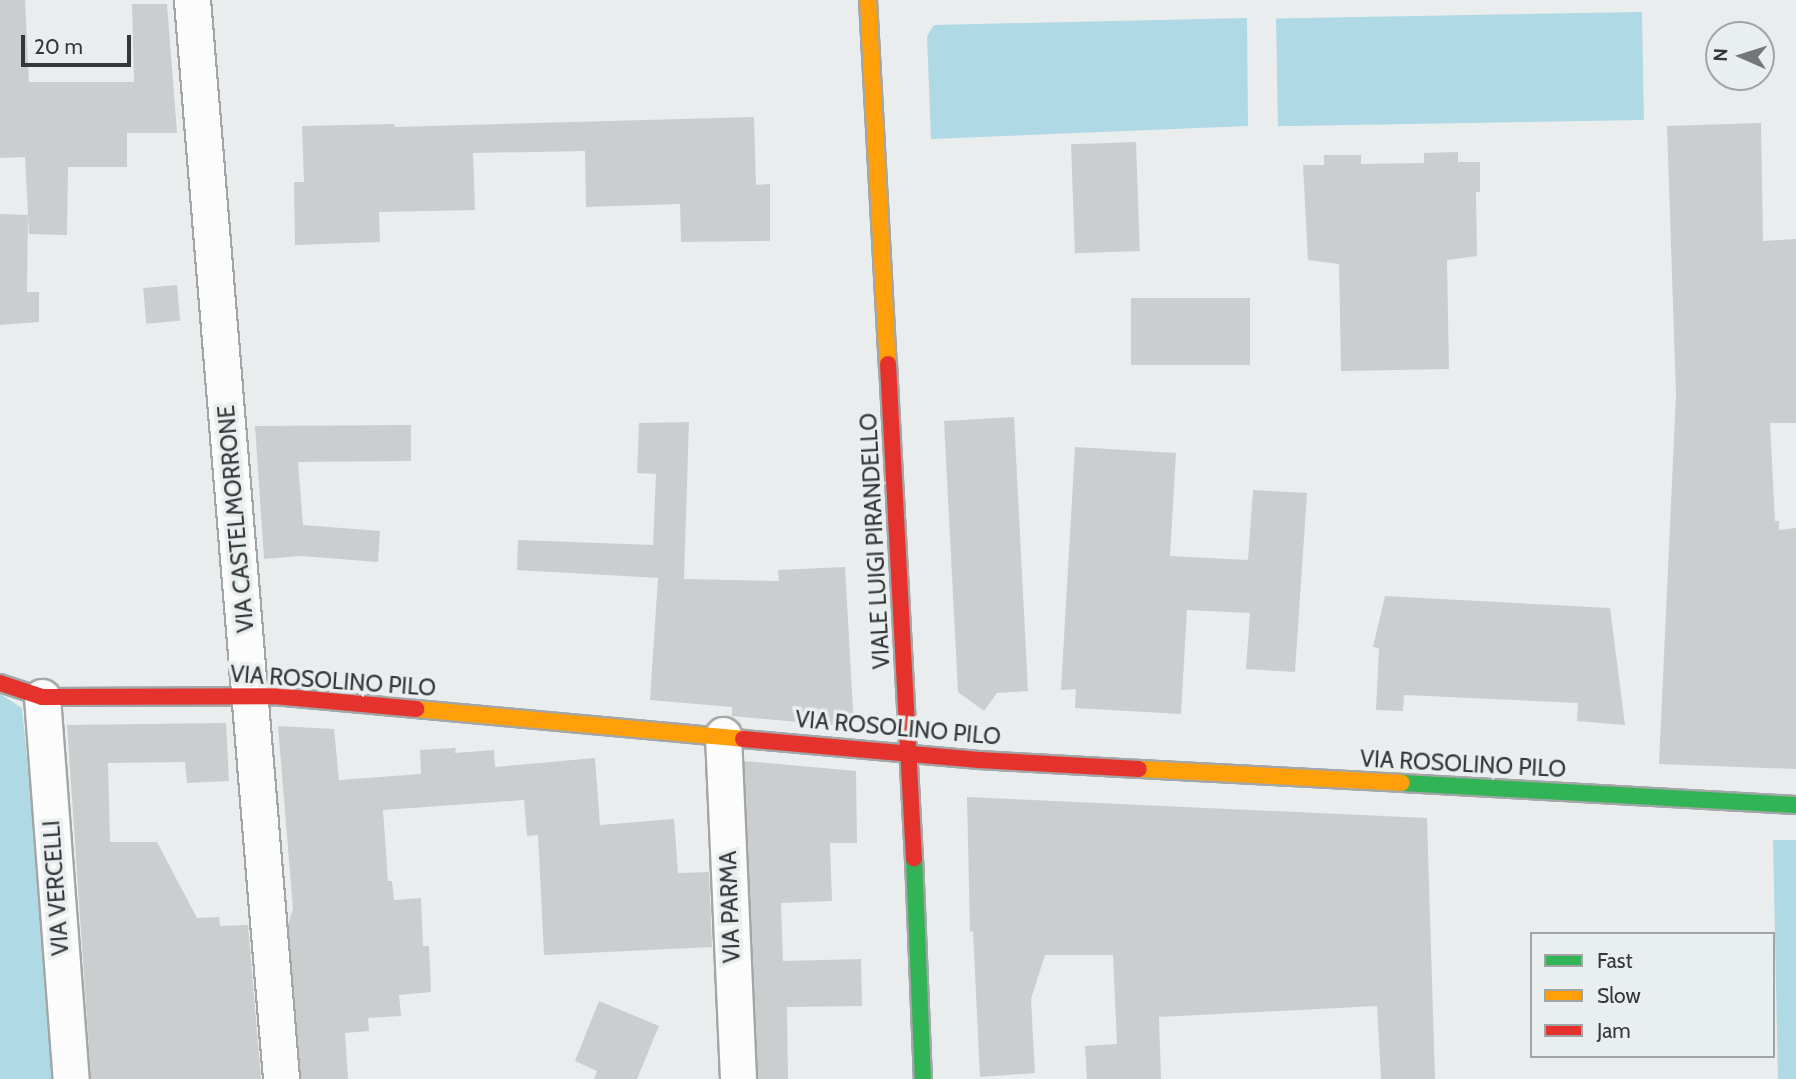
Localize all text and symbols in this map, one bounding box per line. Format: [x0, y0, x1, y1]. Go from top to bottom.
scale bar [24, 21, 135, 65]
north arrow [1705, 21, 1775, 91]
text: 20 m [34, 34, 83, 59]
text: N [1709, 48, 1732, 62]
street label: VIA CASTELMORRONE [212, 404, 260, 634]
street label: VIALE LUIGI PIRANDELLO [855, 412, 895, 670]
street label: VIA ROSOLINO PILO [229, 660, 437, 702]
street label: VIA ROSOLINO PILO [794, 705, 1002, 751]
street label: VIA ROSOLINO PILO [1359, 745, 1567, 783]
street label: VIA VERCELLI [38, 819, 74, 957]
street label: VIA PARMA [714, 850, 746, 964]
legend [1530, 932, 1775, 1058]
text: Fast [1597, 948, 1633, 973]
text: Slow [1597, 983, 1641, 1008]
text: Jam [1597, 1018, 1631, 1043]

